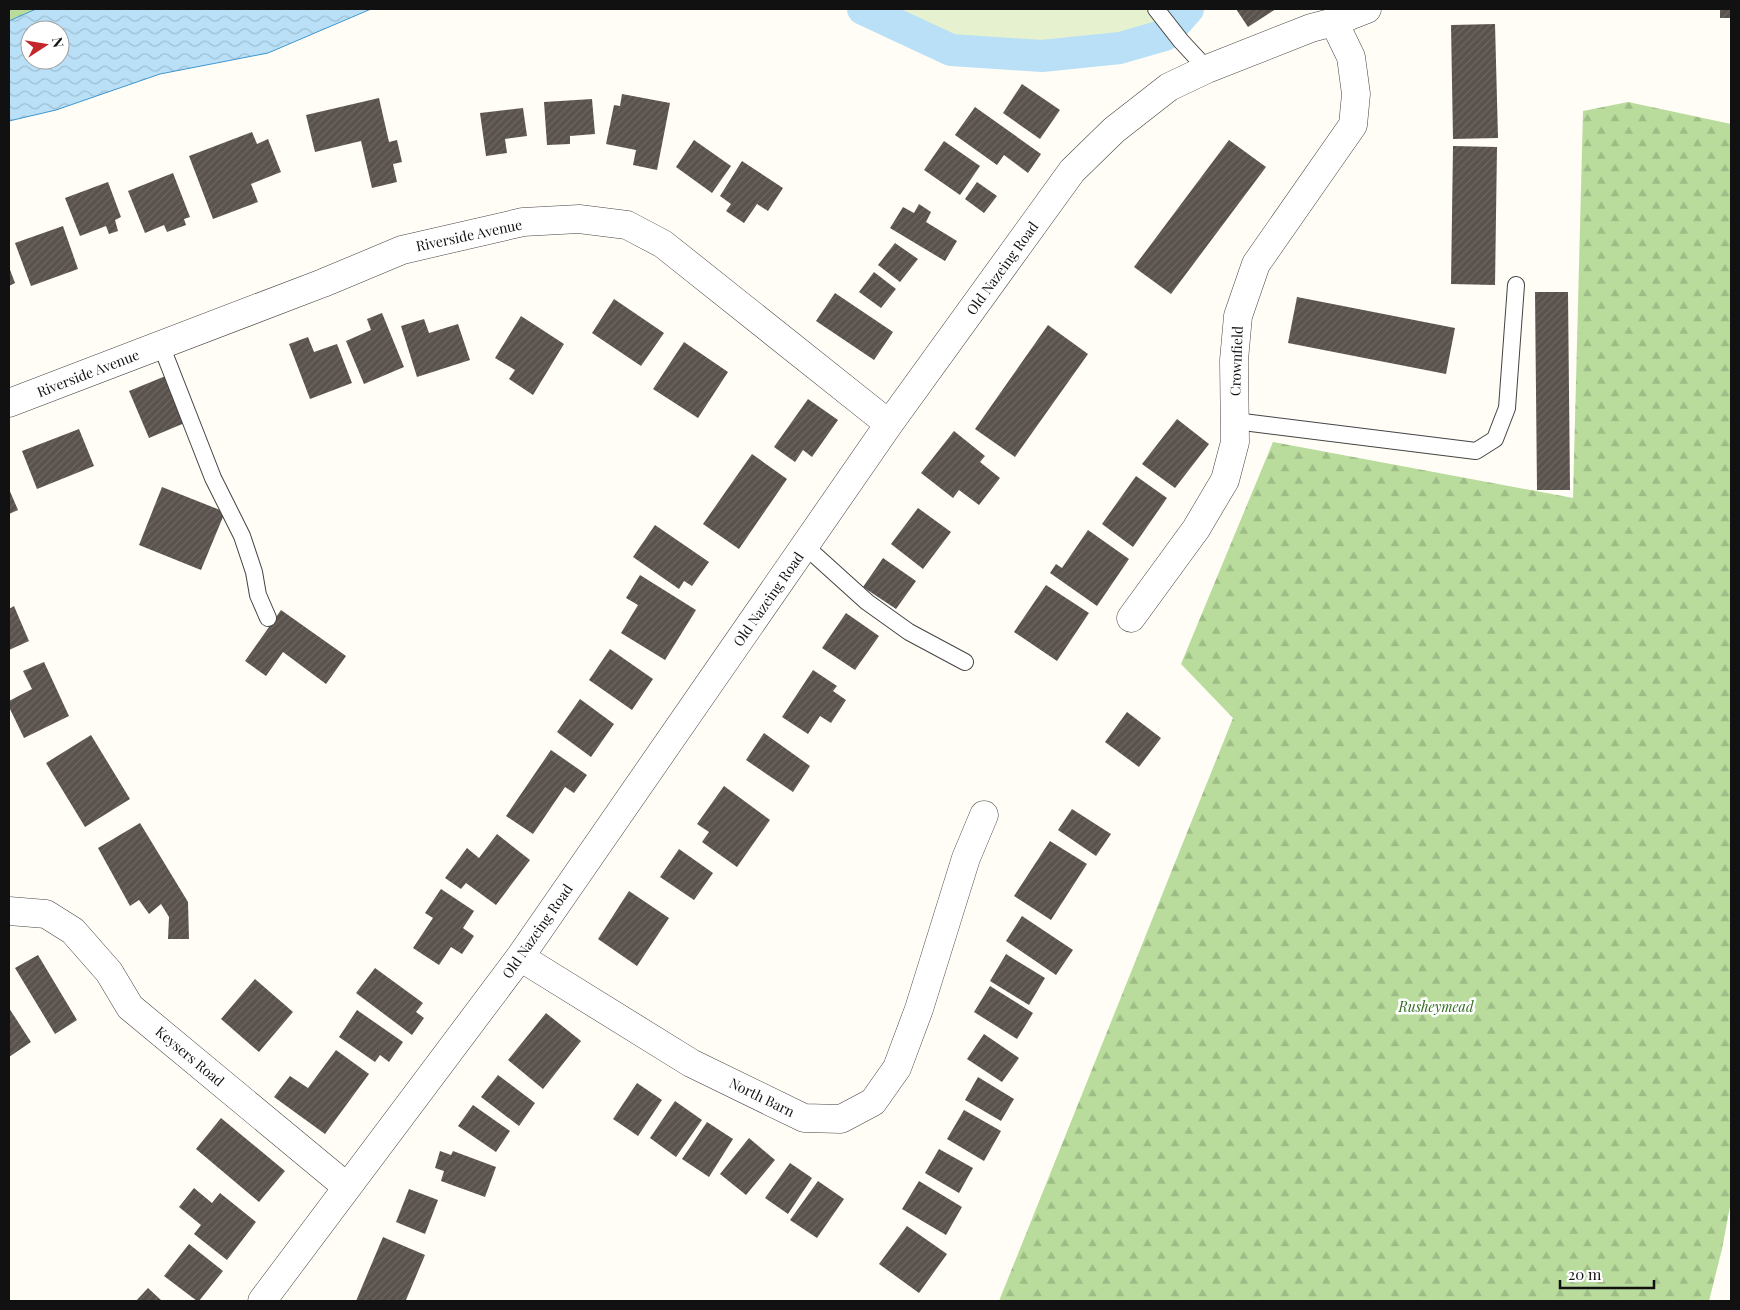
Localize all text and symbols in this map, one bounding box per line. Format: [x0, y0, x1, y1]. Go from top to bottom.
north arrow [20, 20, 70, 70]
text: N [48, 35, 69, 49]
street label: Riverside Avenue [414, 214, 524, 256]
street label: Old Nazeing Road [962, 217, 1042, 319]
street label: Crownfield [1225, 326, 1247, 396]
street label: Riverside Avenue [34, 345, 142, 401]
street label: Old Nazeing Road [728, 548, 808, 650]
street label: Old Nazeing Road [497, 880, 577, 982]
park label: Rusheymead [1397, 997, 1474, 1016]
street label: Keysers Road [152, 1022, 228, 1090]
street label: North Barn [726, 1073, 798, 1121]
scale bar [1560, 1258, 1654, 1290]
text: 20 m [1568, 1264, 1602, 1284]

